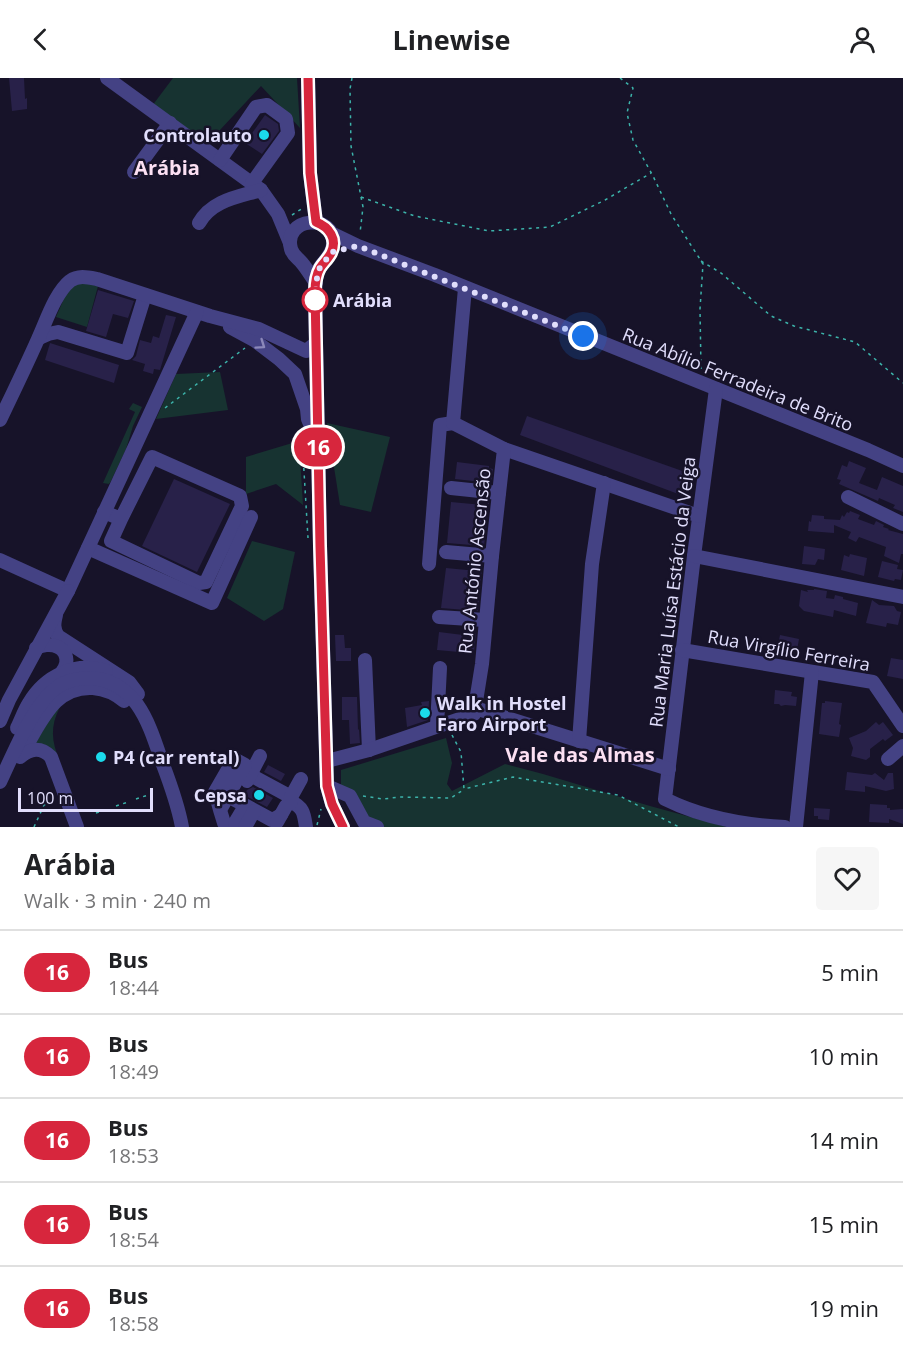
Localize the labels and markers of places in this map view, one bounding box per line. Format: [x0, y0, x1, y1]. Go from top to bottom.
place label: Controlauto [143, 123, 252, 147]
marker: Controlauto [257, 128, 271, 142]
marker: Arábia [302, 287, 328, 313]
place label: Arábia [333, 288, 392, 312]
place label: Walk in Hostel Faro Airport [437, 691, 566, 736]
marker: Walk in Hostel Faro Airport [418, 706, 432, 720]
place label: P4 (car rental) [113, 745, 239, 769]
marker: P4 (car rental) [94, 750, 108, 764]
place label: Cepsa [194, 783, 247, 807]
marker: Cepsa [252, 788, 266, 802]

